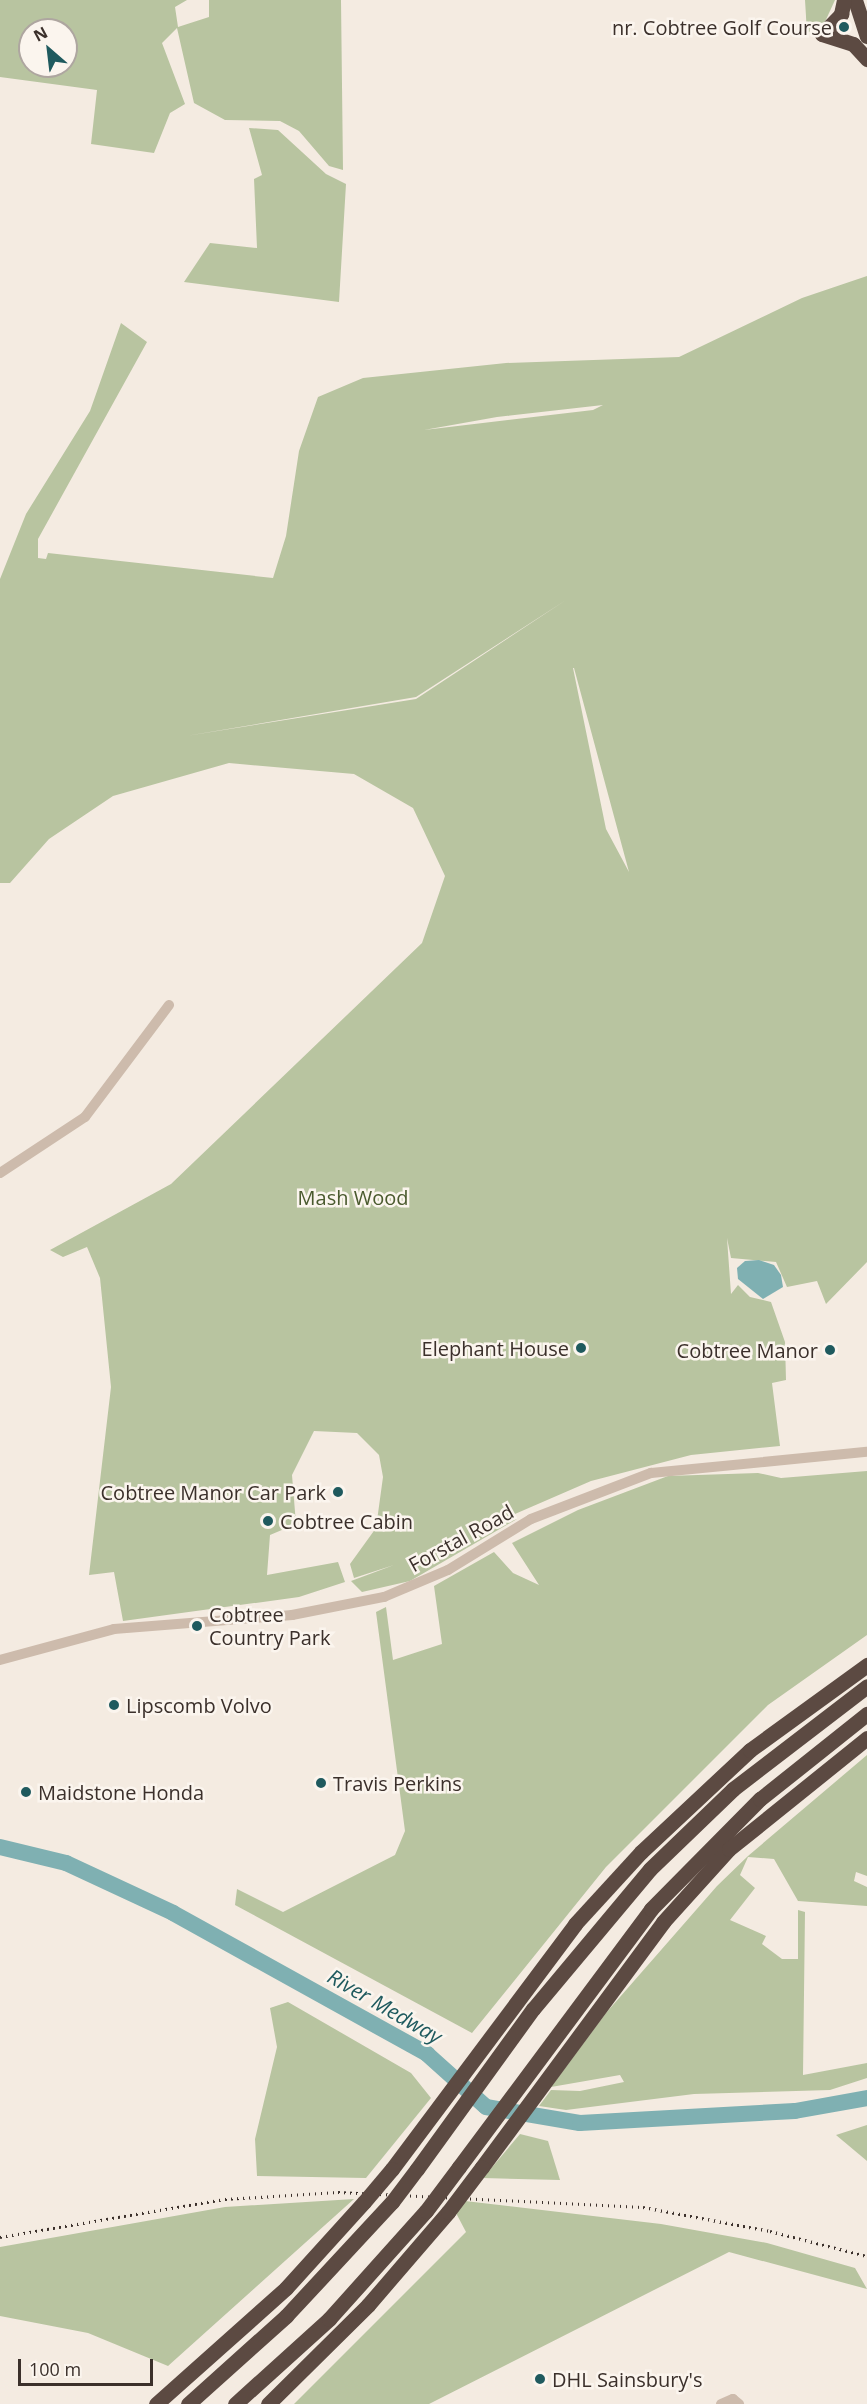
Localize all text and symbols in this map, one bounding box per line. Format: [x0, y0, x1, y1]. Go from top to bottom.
place label: nr. Cobtree Golf Course [612, 15, 832, 39]
north arrow [18, 18, 78, 78]
marker: nr. Cobtree Golf Course [837, 20, 851, 34]
text: N [30, 21, 51, 47]
park label: Mash Wood [298, 1185, 408, 1209]
place label: Elephant House [422, 1336, 569, 1360]
place label: Cobtree Manor [677, 1338, 818, 1362]
marker: Elephant House [574, 1341, 588, 1355]
marker: Cobtree Manor [823, 1343, 837, 1357]
place label: Cobtree Manor Car Park [101, 1480, 326, 1504]
marker: Cobtree Manor Car Park [331, 1485, 345, 1499]
street label: Forstal Road [404, 1499, 518, 1577]
place label: Cobtree Cabin [280, 1509, 413, 1533]
marker: Cobtree Cabin [261, 1514, 275, 1528]
place label: Cobtree Country Park [209, 1602, 331, 1649]
marker: Cobtree Country Park [190, 1619, 204, 1633]
place label: Lipscomb Volvo [126, 1693, 272, 1717]
marker: Lipscomb Volvo [107, 1698, 121, 1712]
place label: Travis Perkins [333, 1771, 462, 1795]
marker: Travis Perkins [314, 1776, 328, 1790]
place label: Maidstone Honda [38, 1780, 204, 1804]
marker: Maidstone Honda [19, 1785, 33, 1799]
water label: River Medway [323, 1963, 447, 2049]
scale bar [21, 2347, 156, 2385]
text: 100 m [29, 2357, 81, 2381]
place label: DHL Sainsbury's [552, 2367, 702, 2391]
marker: DHL Sainsbury's [533, 2372, 547, 2386]

